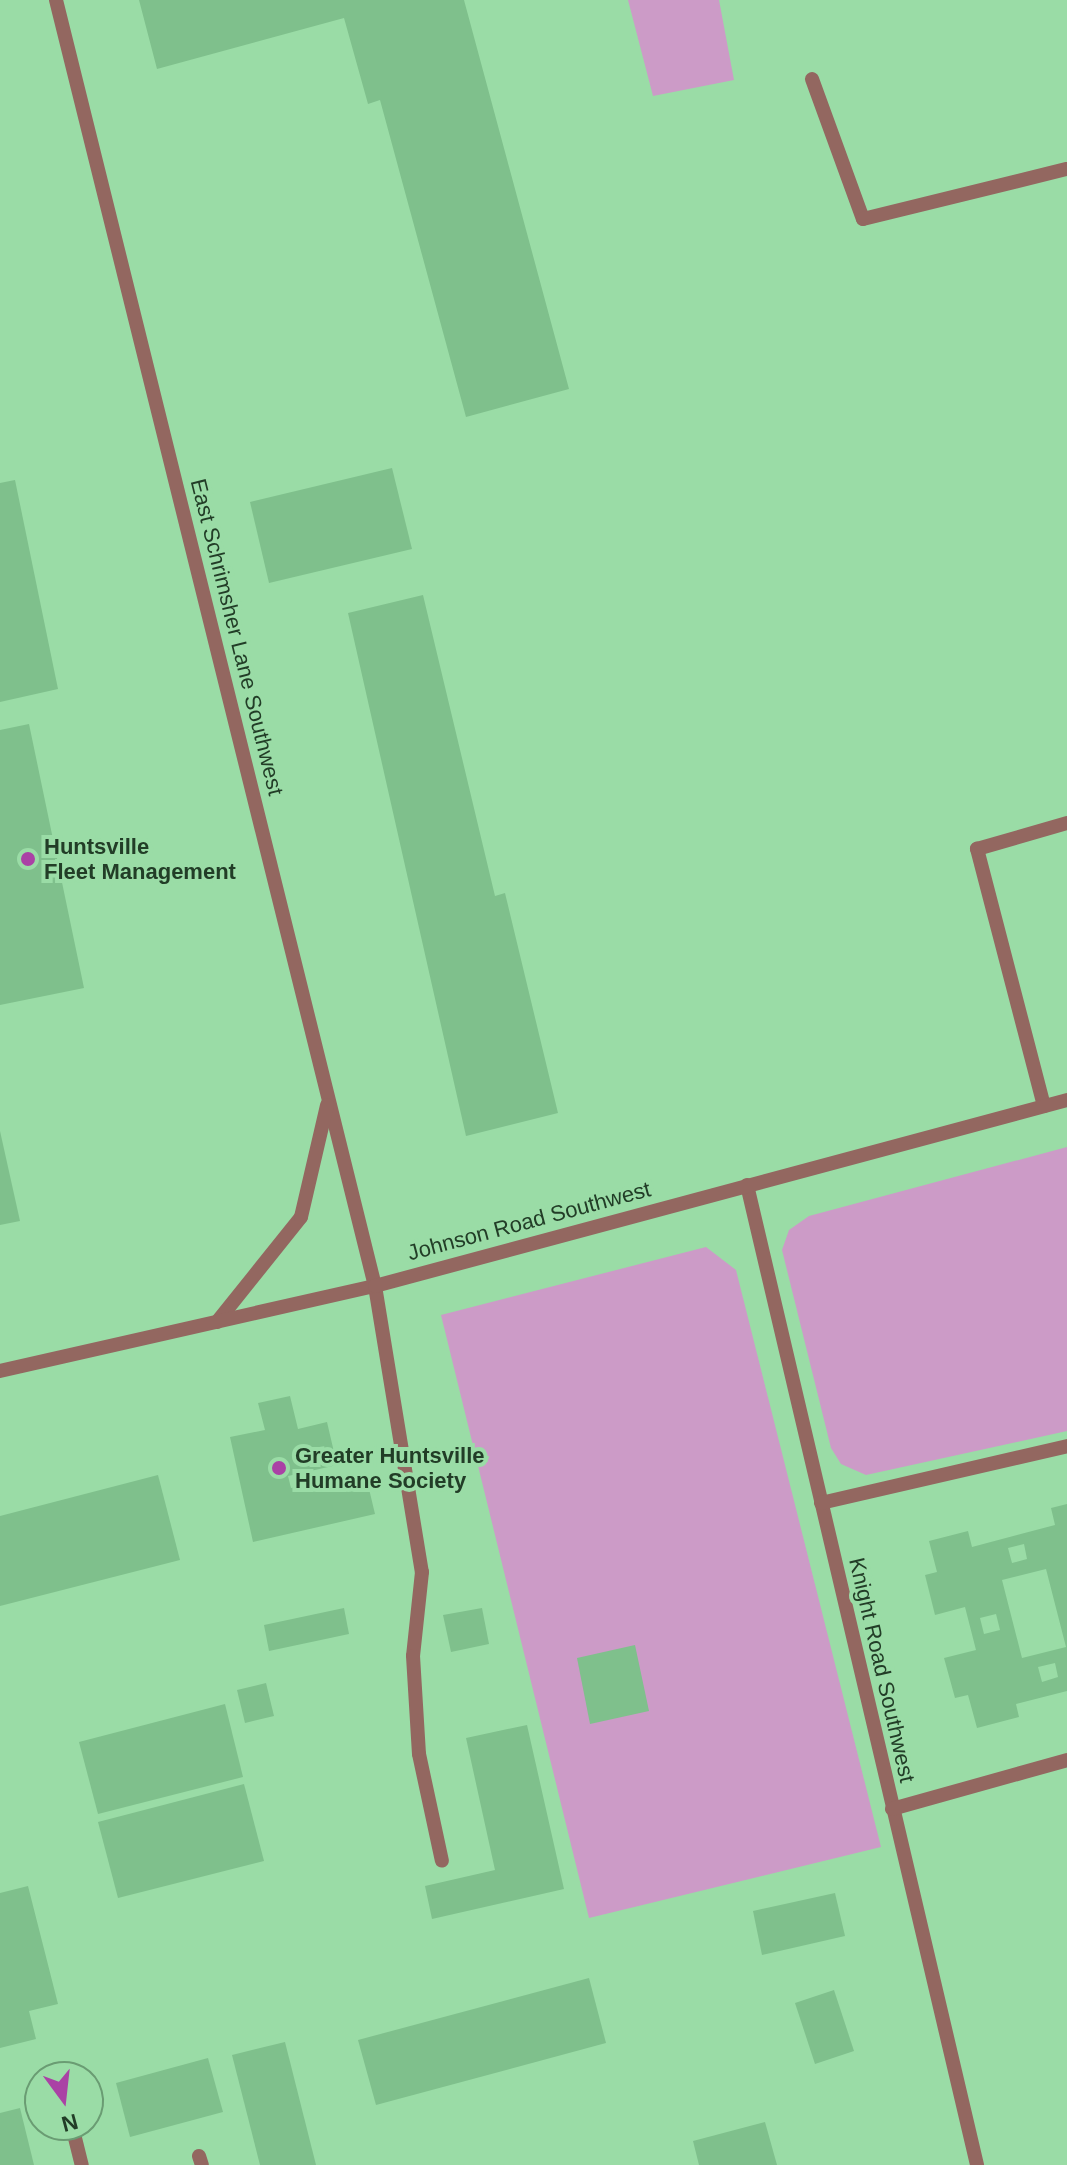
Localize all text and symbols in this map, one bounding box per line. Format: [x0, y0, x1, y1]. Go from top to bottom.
street label: East Schrimsher Lane Southwest [185, 476, 289, 798]
place label: Huntsville Fleet Management [44, 833, 236, 884]
marker: Huntsville Fleet Management [19, 850, 37, 868]
street label: Johnson Road Southwest [404, 1176, 654, 1266]
place label: Greater Huntsville Humane Society [295, 1442, 485, 1494]
marker: Greater Huntsville Humane Society [270, 1459, 288, 1477]
street label: Knight Road Southwest [843, 1555, 921, 1785]
north arrow [24, 2061, 104, 2141]
text: N [59, 2109, 81, 2137]

